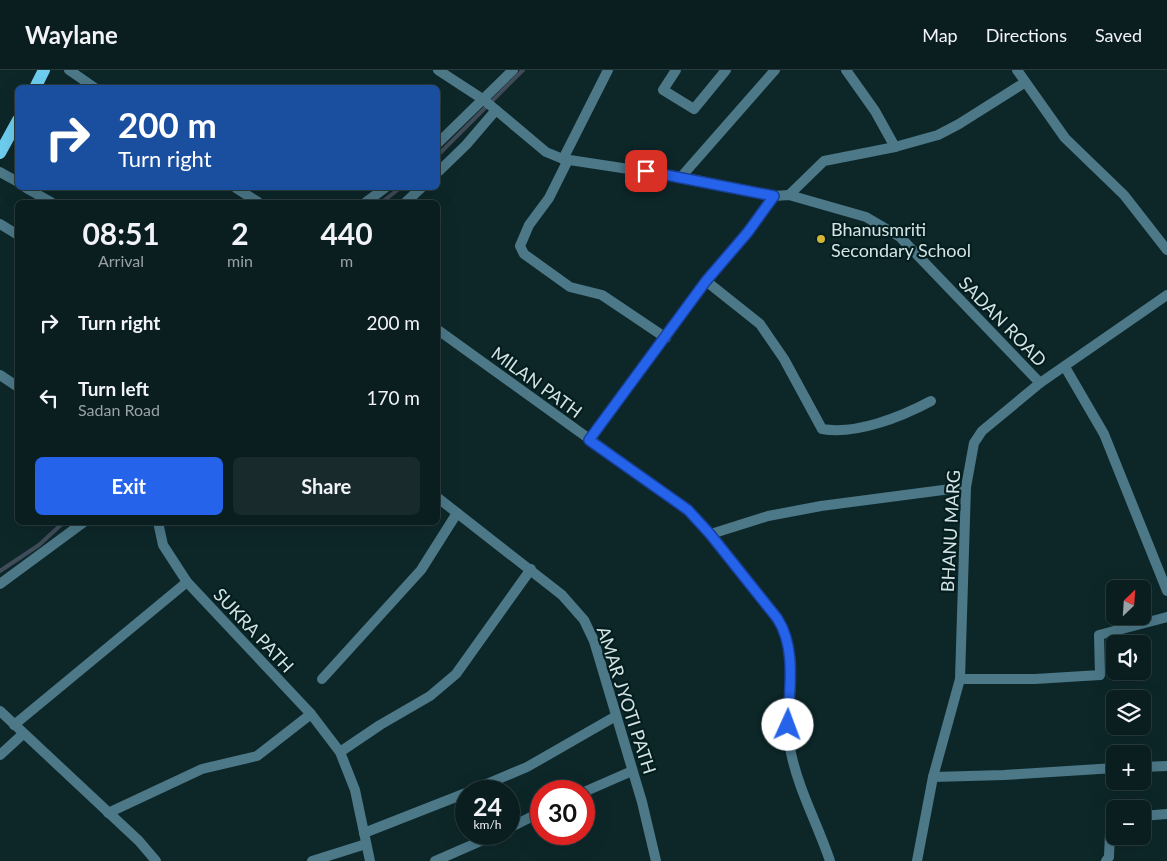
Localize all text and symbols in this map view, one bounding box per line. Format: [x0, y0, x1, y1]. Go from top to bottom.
text: Waylane [25, 20, 118, 49]
text: Map [922, 24, 958, 46]
text: Directions [986, 24, 1067, 46]
text: Saved [1095, 24, 1142, 46]
text: 200 m [118, 103, 217, 145]
icon: right [35, 105, 100, 170]
text: Turn right [118, 145, 212, 172]
pin [625, 150, 667, 192]
icon: arrive [632, 157, 660, 185]
text: 08:51 [82, 215, 160, 251]
text: 2 [231, 215, 249, 251]
text: 440 [320, 215, 373, 251]
place label: Bhanusmriti Secondary School [831, 218, 971, 261]
marker: Bhanusmriti Secondary School [815, 233, 827, 245]
text: Arrival [98, 251, 144, 270]
text: min [227, 251, 253, 270]
text: m [340, 251, 353, 270]
street label: SADAN ROAD [955, 271, 1051, 371]
icon: right [35, 309, 63, 337]
text: Turn right [78, 311, 160, 334]
text: 200 m [366, 311, 420, 334]
street label: MILAN PATH [487, 342, 587, 422]
text: Turn left [78, 377, 149, 400]
icon: left [35, 384, 63, 412]
text: 170 m [366, 386, 420, 409]
text: Sadan Road [78, 400, 160, 419]
button: Exit [35, 457, 223, 515]
button: Share [233, 457, 420, 515]
street label: BHANU MARG [936, 469, 964, 593]
north arrow [1106, 580, 1151, 625]
map controls [1106, 580, 1151, 845]
street label: SUKRA PATH [209, 583, 299, 677]
street label: AMAR JYOTI PATH [593, 623, 661, 777]
button: sound [1106, 635, 1151, 680]
button: layers [1106, 690, 1151, 735]
position arrow [761, 698, 813, 750]
button: + [1106, 745, 1151, 790]
speed limit sign: 30 [530, 780, 595, 845]
text: 24 [473, 791, 502, 821]
button: − [1106, 800, 1151, 845]
text: km/h [473, 817, 502, 832]

